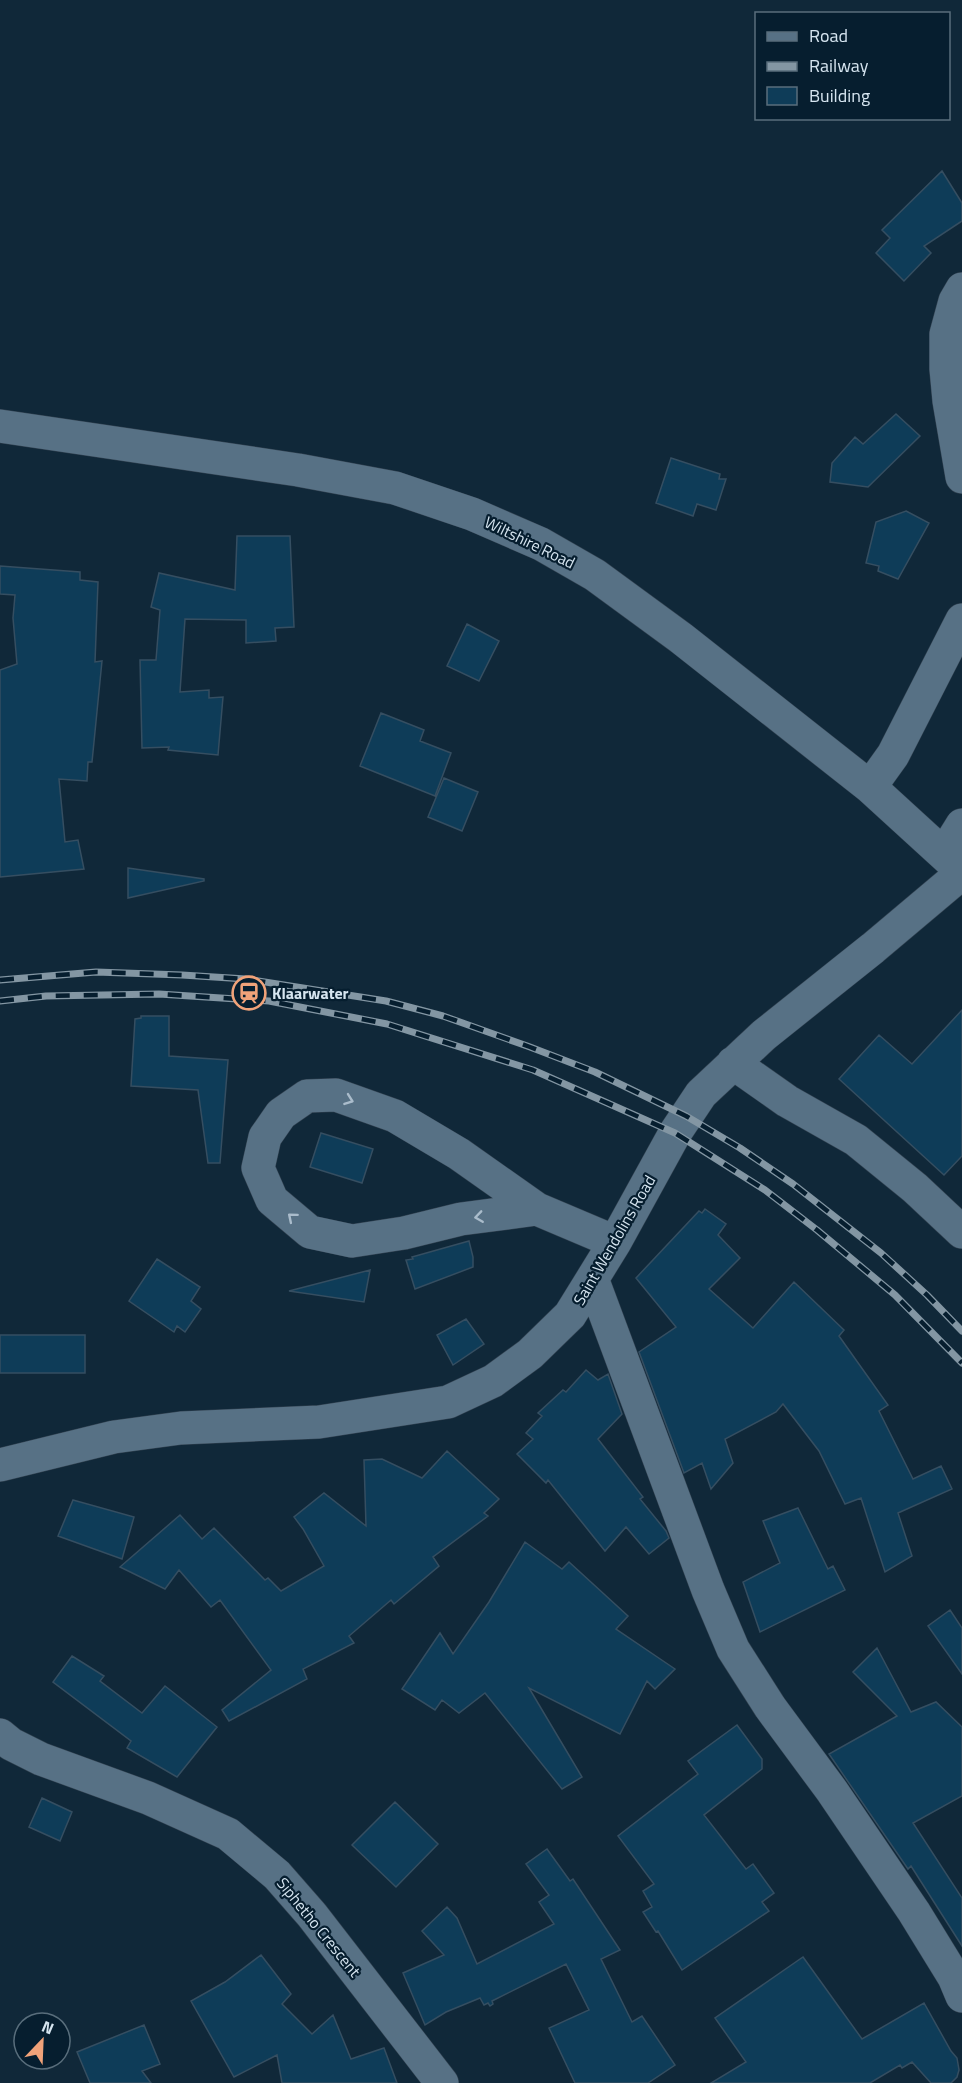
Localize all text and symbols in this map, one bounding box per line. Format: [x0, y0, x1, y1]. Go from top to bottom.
legend [755, 12, 950, 120]
text: Road [809, 22, 848, 49]
text: Railway [809, 52, 869, 79]
text: Building [809, 82, 870, 109]
street label: Wiltshire Road [481, 510, 579, 574]
station icon: Klaarwater [231, 975, 267, 1011]
place label: Klaarwater [272, 981, 349, 1005]
one-way arrow [343, 1092, 354, 1105]
street label: Saint Wendolins Road [567, 1170, 661, 1310]
one-way arrow [474, 1210, 483, 1222]
one-way arrow [288, 1213, 299, 1224]
street label: Siphetho Crescent [271, 1872, 367, 1982]
north arrow [12, 2011, 72, 2071]
text: N [38, 2014, 58, 2040]

